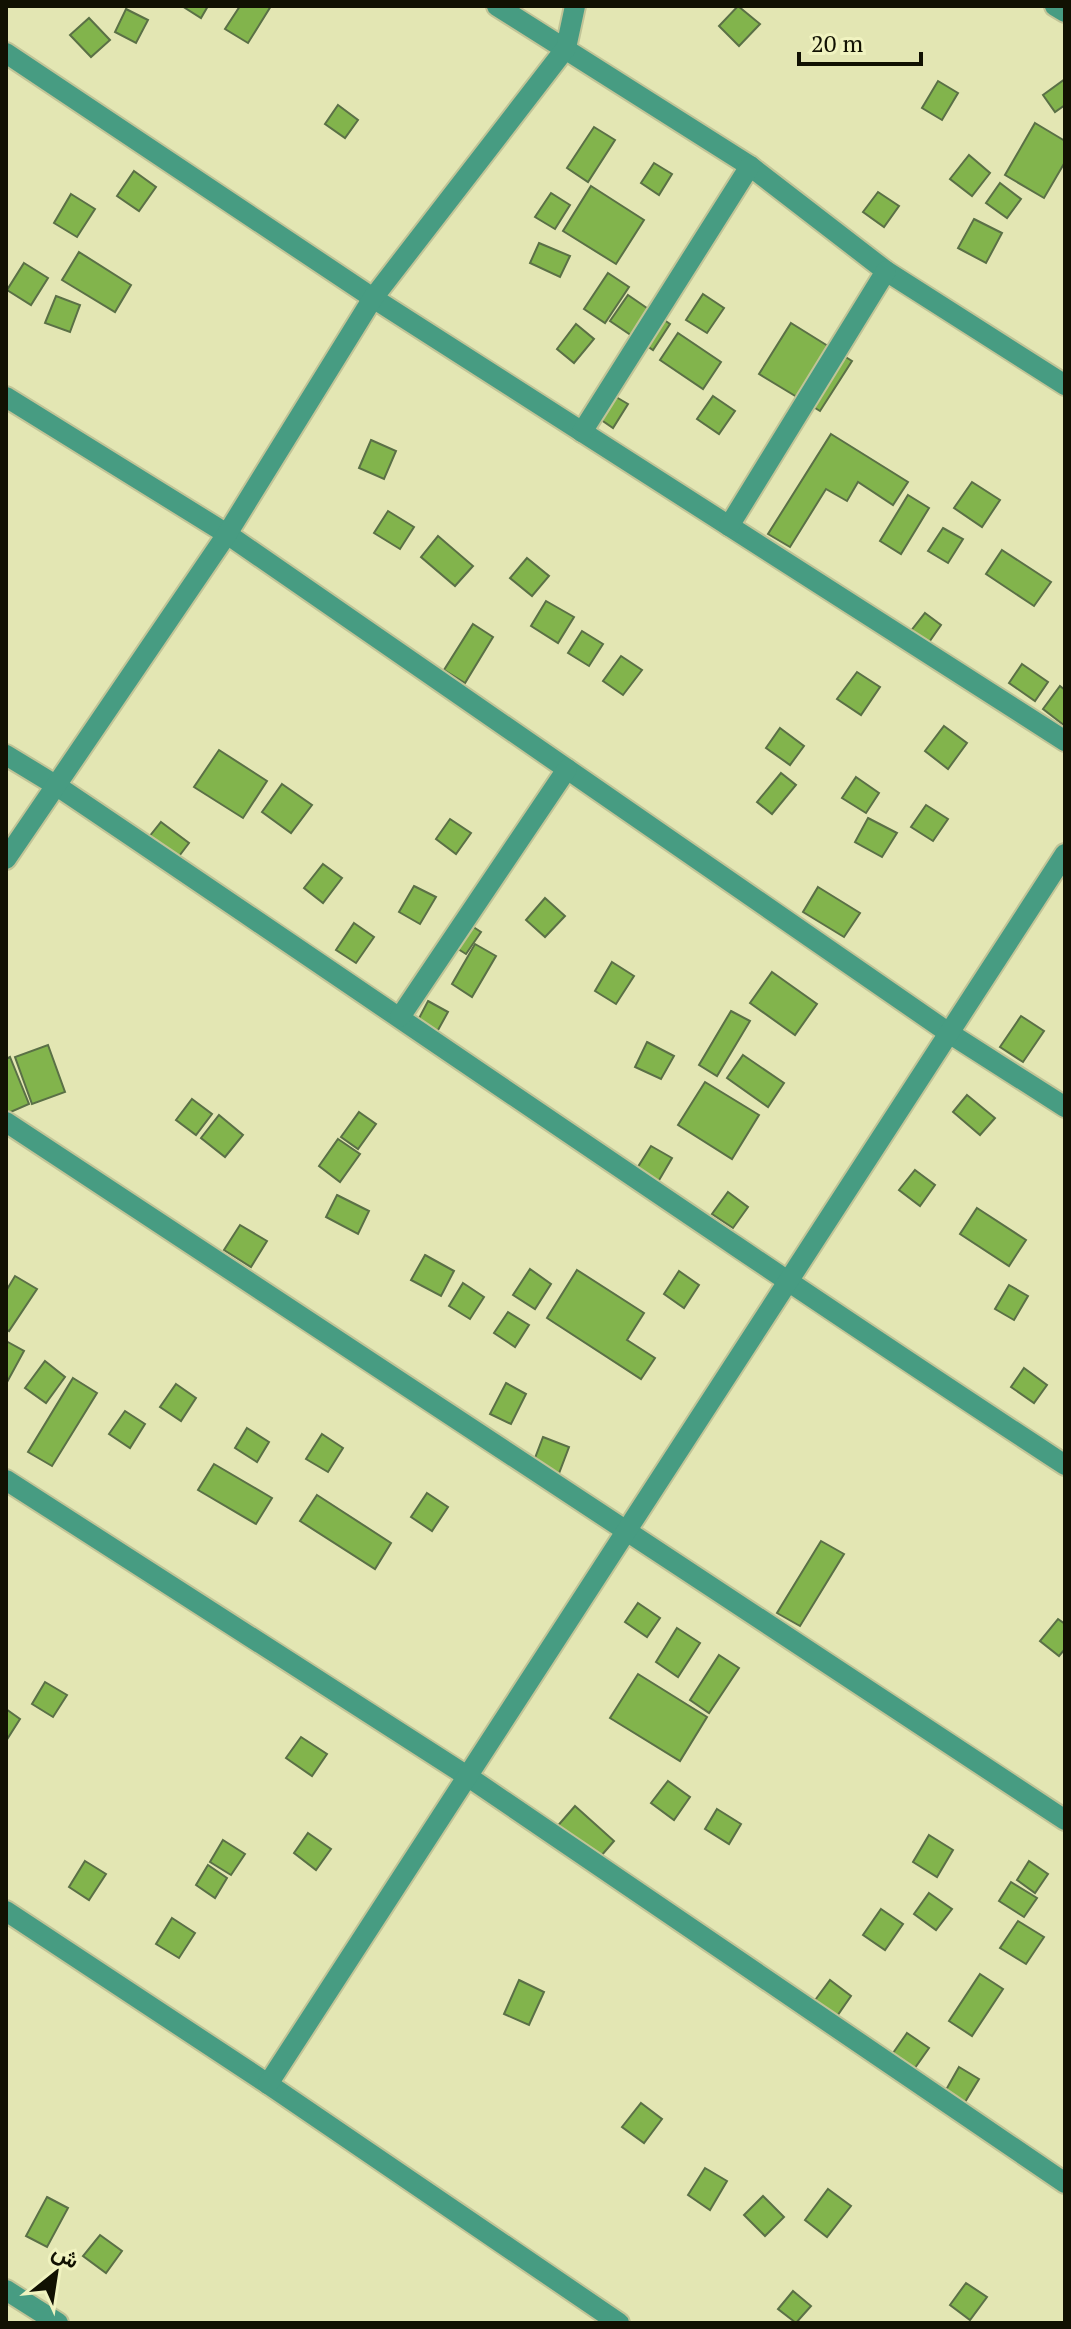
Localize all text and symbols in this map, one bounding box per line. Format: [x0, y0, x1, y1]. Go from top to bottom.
scale bar [799, 16, 921, 66]
text: 20 m [811, 27, 863, 59]
north arrow [16, 2233, 96, 2313]
text: ش [48, 2236, 85, 2274]

